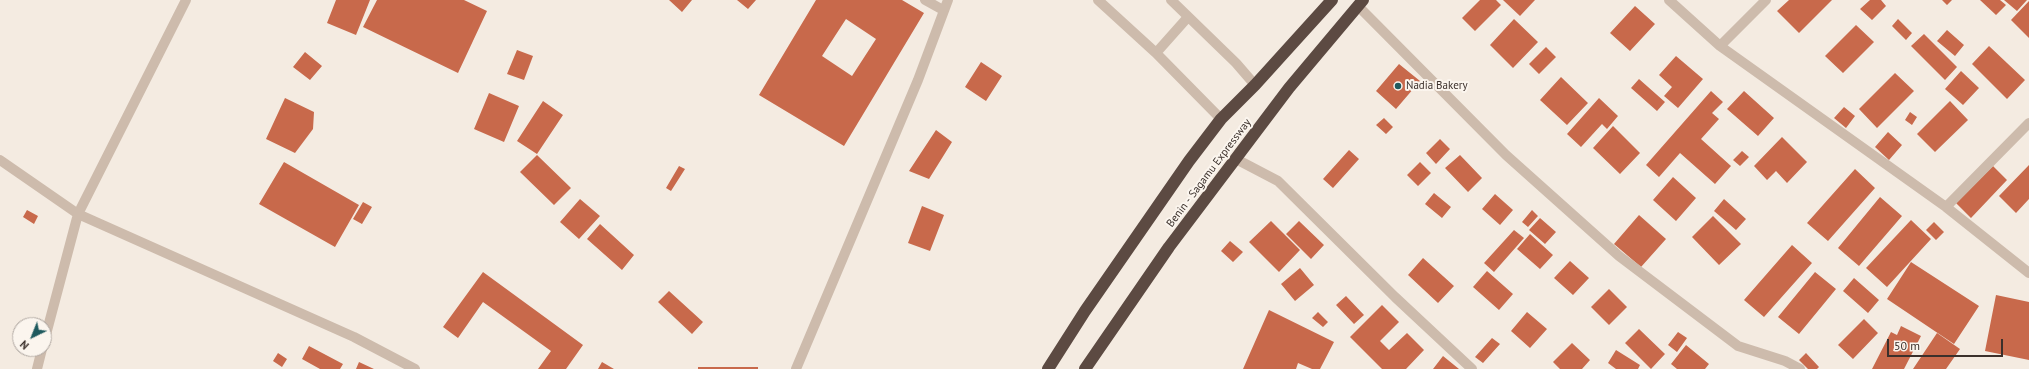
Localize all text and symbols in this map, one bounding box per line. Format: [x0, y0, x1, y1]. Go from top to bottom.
place label: Nadia Bakery [1406, 79, 1468, 93]
marker: Nadia Bakery [1393, 81, 1403, 91]
street label: Benin - Sagamu Expressway [1164, 116, 1254, 230]
north arrow [12, 317, 52, 357]
scale bar [1889, 331, 2005, 357]
text: N [17, 337, 32, 353]
text: 50 m [1894, 338, 1920, 353]

